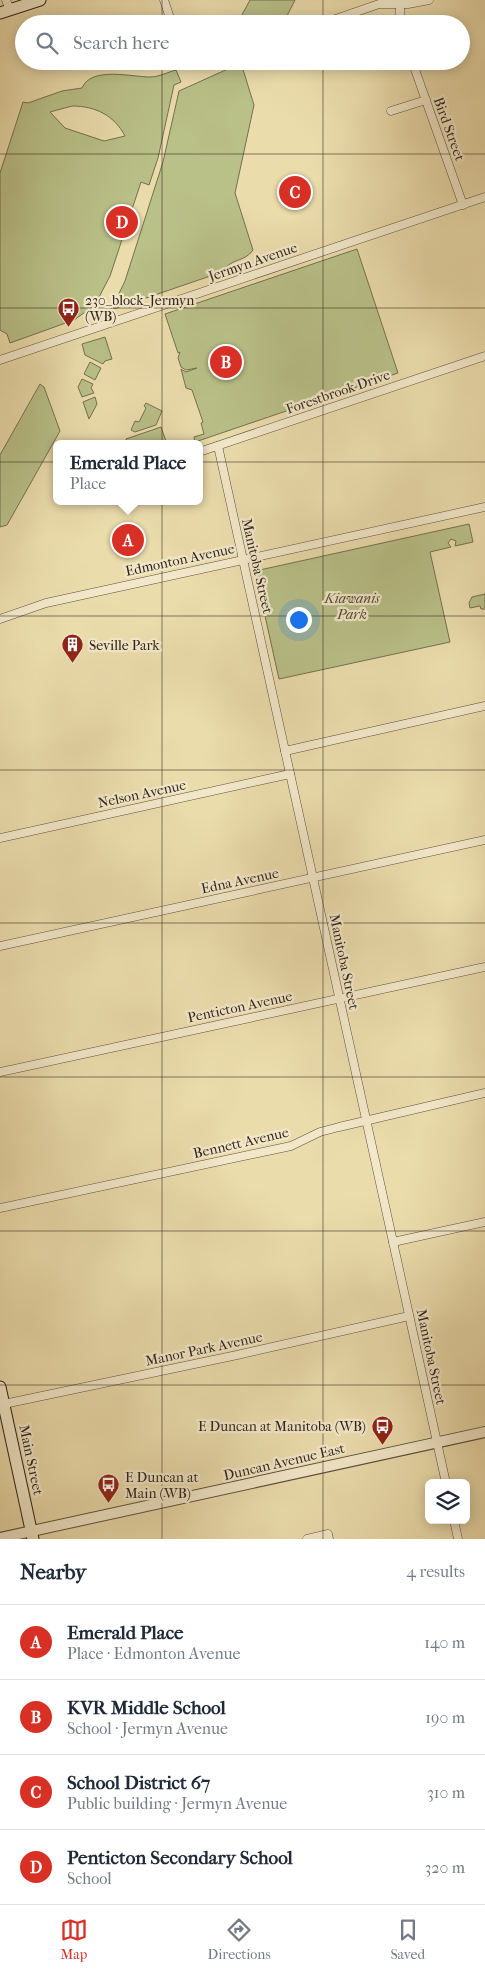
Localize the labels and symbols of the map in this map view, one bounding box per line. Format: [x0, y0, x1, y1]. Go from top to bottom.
street label: Bird Street [430, 95, 468, 163]
pin: C [279, 173, 311, 211]
pin: D [106, 203, 138, 241]
street label: Jermyn Avenue [205, 239, 300, 285]
place label: 230_block_Jermyn (WB) [85, 292, 194, 325]
bus stop icon: 230_block_Jermyn (WB) [57, 296, 81, 327]
pin: B [210, 343, 242, 381]
street label: Forestbrook Drive [284, 366, 392, 418]
street label: Manitoba Street [238, 517, 276, 615]
pin: A [112, 521, 144, 559]
street label: Edmonton Avenue [124, 540, 236, 580]
park label: Kiawanis Park [324, 590, 380, 623]
your location [286, 607, 312, 633]
building icon: Seville Park [61, 633, 85, 664]
place label: Seville Park [89, 637, 160, 654]
street label: Nelson Avenue [96, 776, 188, 812]
street label: Edna Avenue [200, 864, 280, 898]
street label: Manitoba Street [326, 913, 362, 1011]
street label: Penticton Avenue [186, 988, 294, 1026]
street label: Bennett Avenue [192, 1124, 290, 1162]
street label: Manitoba Street [413, 1308, 449, 1406]
street label: Manor Park Avenue [144, 1328, 264, 1370]
bus stop icon: E Duncan at Manitoba (WB) [370, 1414, 394, 1445]
place label: E Duncan at Manitoba (WB) [198, 1418, 366, 1435]
street label: Main Street [15, 1423, 47, 1497]
street label: Duncan Avenue East [222, 1440, 346, 1484]
place label: E Duncan at Main (WB) [125, 1469, 198, 1502]
bus stop icon: E Duncan at Main (WB) [97, 1473, 121, 1504]

